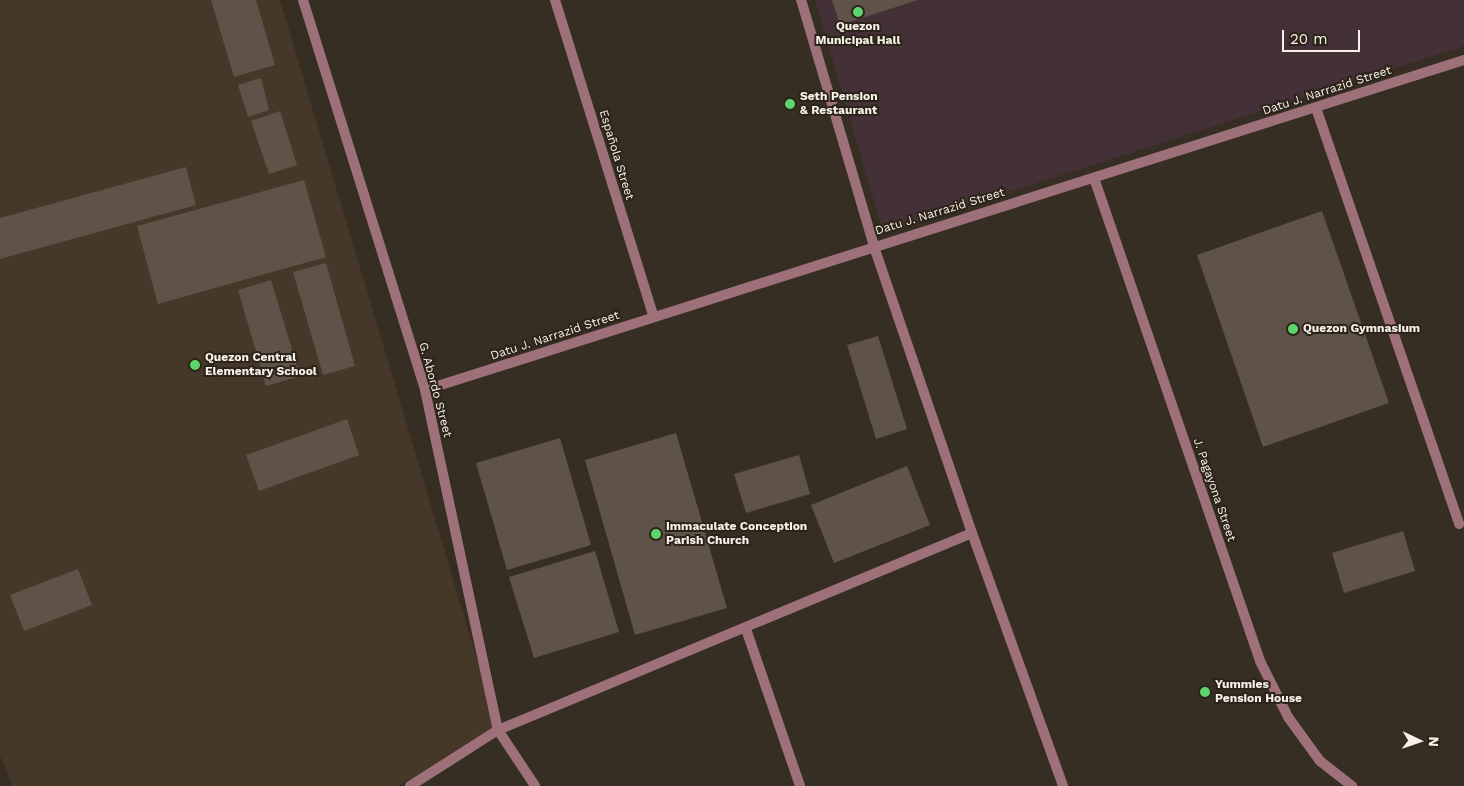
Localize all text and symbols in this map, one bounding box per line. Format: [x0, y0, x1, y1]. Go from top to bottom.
marker: Quezon Municipal Hall [852, 6, 864, 18]
place label: Quezon Municipal Hall [816, 20, 900, 48]
scale bar [1284, 20, 1362, 52]
text: 20 m [1290, 30, 1328, 48]
street label: Datu J. Narrazid Street [1261, 63, 1393, 119]
place label: Seth Pension & Restaurant [800, 90, 878, 118]
marker: Seth Pension & Restaurant [784, 98, 796, 110]
street label: Española Street [595, 108, 637, 202]
street label: Datu J. Narrazid Street [873, 185, 1007, 239]
street label: Datu J. Narrazid Street [489, 308, 621, 364]
place label: Quezon Gymnasium [1303, 322, 1420, 336]
marker: Quezon Gymnasium [1287, 323, 1299, 335]
street label: G. Abordo Street [415, 341, 455, 439]
place label: Quezon Central Elementary School [205, 351, 317, 379]
marker: Quezon Central Elementary School [189, 359, 201, 371]
street label: J. Pagayona Street [1190, 436, 1238, 544]
place label: Immaculate Conception Parish Church [666, 520, 807, 548]
marker: Immaculate Conception Parish Church [650, 528, 662, 540]
place label: Yummies Pension House [1215, 678, 1302, 706]
marker: Yummies Pension House [1199, 686, 1211, 698]
north arrow [1394, 716, 1444, 766]
text: N [1426, 736, 1442, 747]

